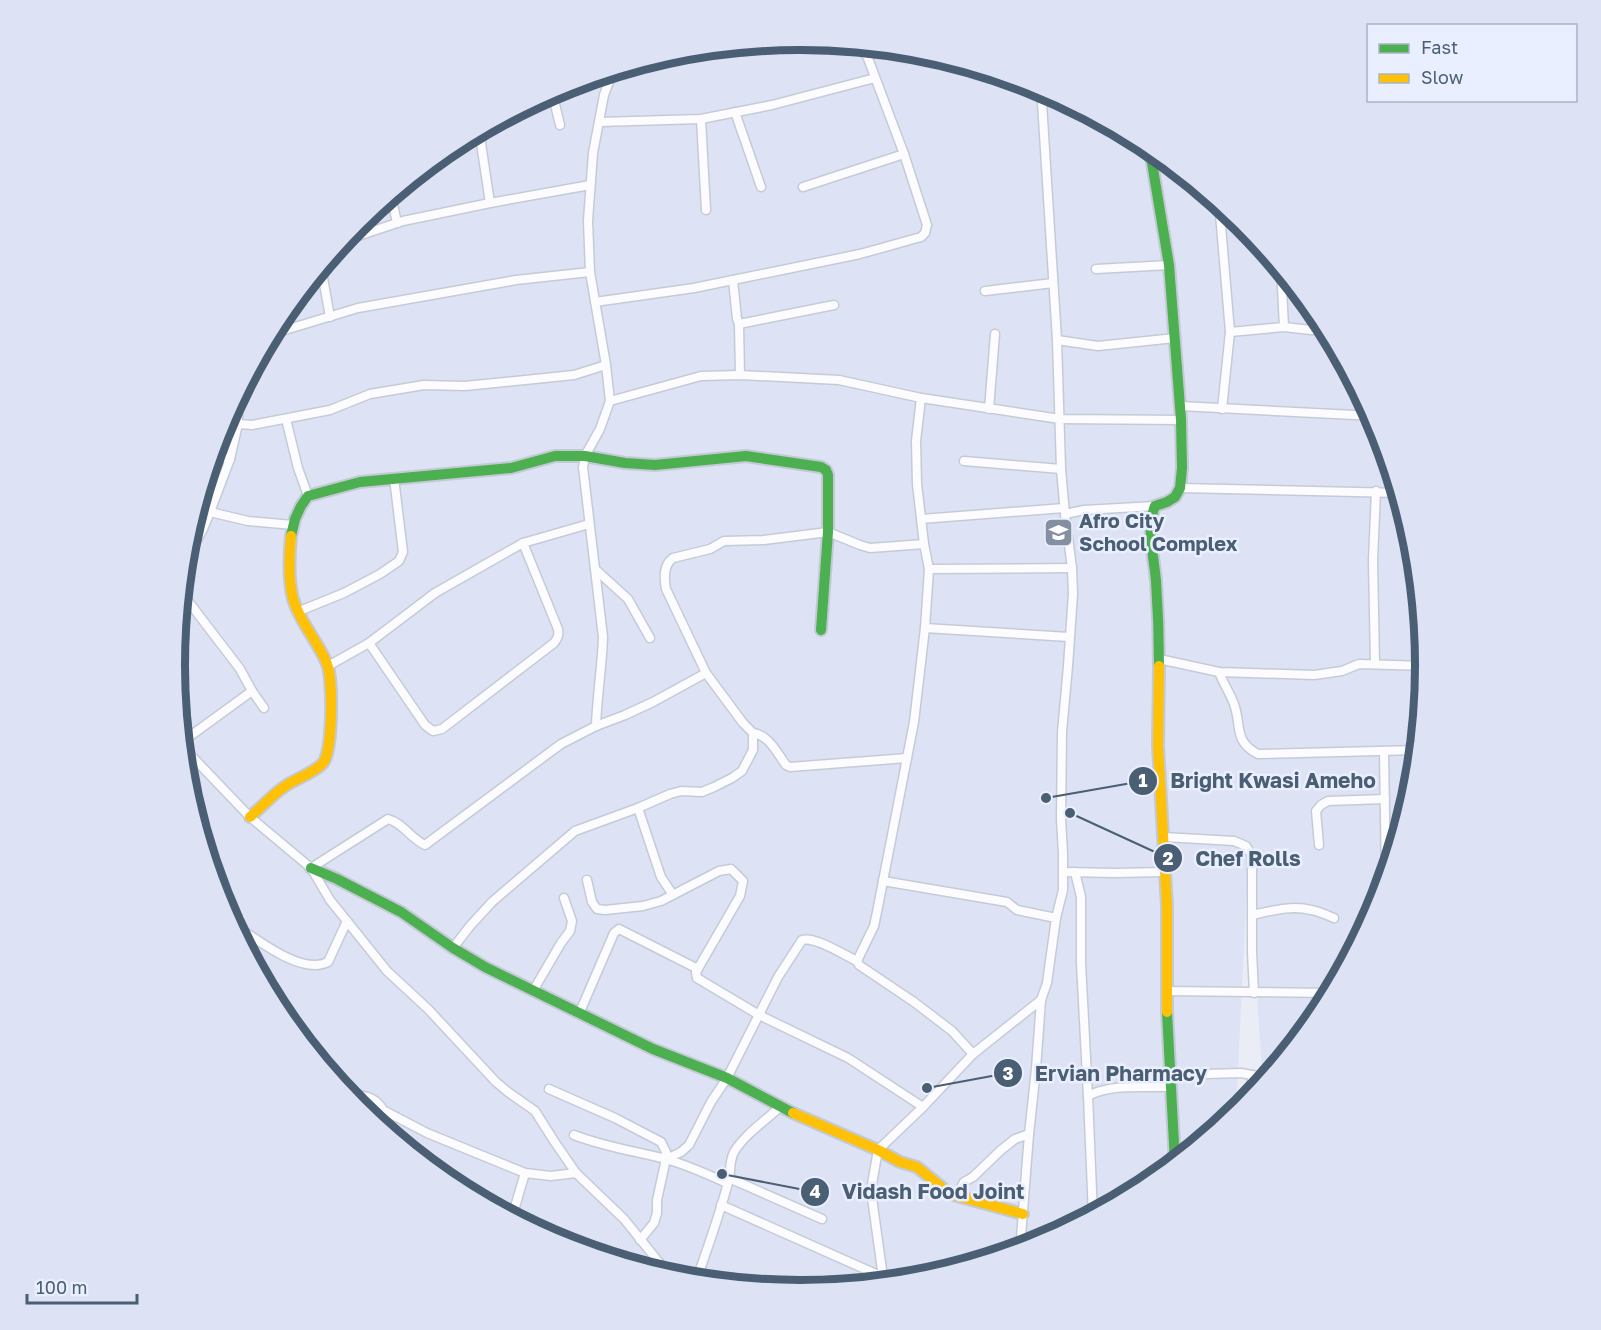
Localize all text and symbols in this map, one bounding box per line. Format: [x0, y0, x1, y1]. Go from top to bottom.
legend [1367, 24, 1577, 102]
text: Fast [1421, 36, 1458, 58]
text: Slow [1421, 66, 1464, 88]
place label: Afro City School Complex [1079, 508, 1238, 555]
school or university icon: Afro City School Complex [1042, 516, 1074, 548]
callout: Bright Kwasi Ameho [1128, 762, 1387, 801]
text: Bright Kwasi Ameho [1170, 767, 1376, 793]
text: 1 [1138, 769, 1148, 791]
callout: Chef Rolls [1153, 839, 1312, 878]
text: Chef Rolls [1195, 845, 1301, 871]
text: 2 [1163, 847, 1174, 869]
callout: Ervian Pharmacy [993, 1054, 1219, 1093]
text: Ervian Pharmacy [1035, 1060, 1208, 1086]
text: 3 [1003, 1062, 1014, 1084]
callout: Vidash Food Joint [800, 1172, 1036, 1211]
text: Vidash Food Joint [842, 1178, 1024, 1204]
text: 4 [809, 1180, 821, 1202]
scale bar [27, 1267, 136, 1305]
text: 100 m [36, 1276, 87, 1298]

